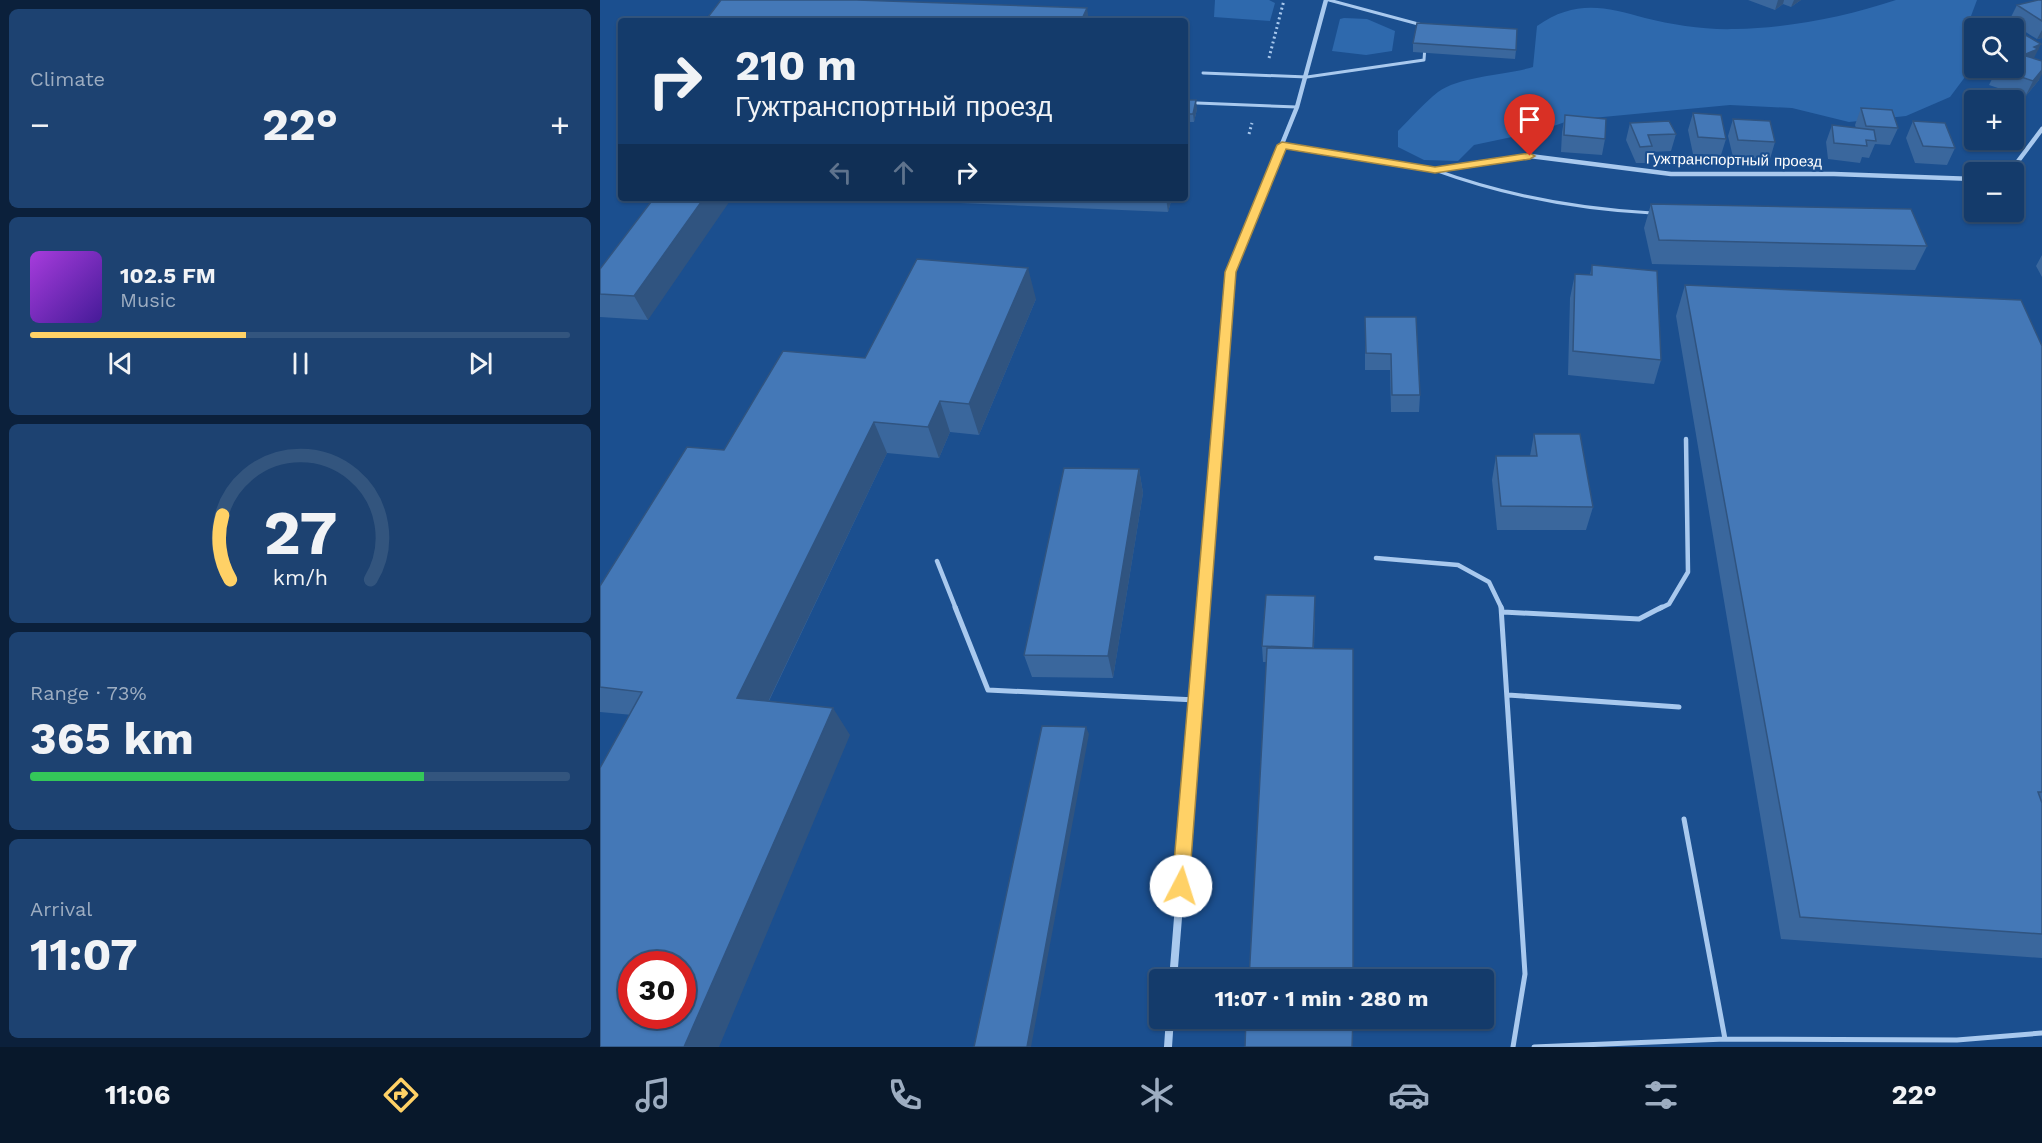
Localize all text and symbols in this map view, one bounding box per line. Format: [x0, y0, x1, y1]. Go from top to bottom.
map controls [1964, 18, 2024, 222]
button: search [1964, 18, 2024, 78]
text: 210 m [735, 41, 857, 90]
icon: right [636, 42, 714, 120]
text: Climate [30, 67, 105, 91]
button: + [1964, 90, 2024, 150]
text: Гужтранспортный проезд [735, 91, 1052, 123]
pin [1504, 94, 1555, 156]
text: 22° [262, 98, 338, 151]
icon: arrive [1513, 103, 1546, 136]
text: − [30, 105, 50, 144]
text: + [550, 105, 570, 144]
street label: Гужтранспортный проезд [1646, 149, 1822, 171]
icon: left [824, 156, 857, 189]
icon: ahead [887, 156, 920, 189]
icon: right [950, 156, 983, 189]
button: − [1964, 162, 2024, 222]
text: 102.5 FM [120, 263, 216, 288]
text: Music [120, 288, 176, 312]
icon: previous [104, 347, 137, 380]
icon: pause [284, 347, 317, 380]
icon: next [464, 347, 497, 380]
text: 27 [263, 497, 337, 570]
text: km/h [272, 566, 328, 591]
text: Range · 73% [30, 681, 147, 705]
text: 365 km [30, 712, 194, 765]
position arrow [1149, 854, 1213, 918]
text: Arrival [30, 897, 92, 921]
text: 11:07 [30, 928, 138, 981]
speed limit sign: 30 [618, 951, 696, 1029]
text: 11:07 · 1 min · 280 m [1215, 986, 1428, 1011]
icon: directions [380, 1074, 422, 1116]
icon: music [632, 1074, 674, 1116]
icon: phone [884, 1074, 926, 1116]
icon: climate [1136, 1074, 1178, 1116]
icon: car [1388, 1074, 1430, 1116]
icon: filters [1640, 1074, 1682, 1116]
text: 11:06 [105, 1079, 170, 1111]
text: 22° [1891, 1079, 1937, 1111]

